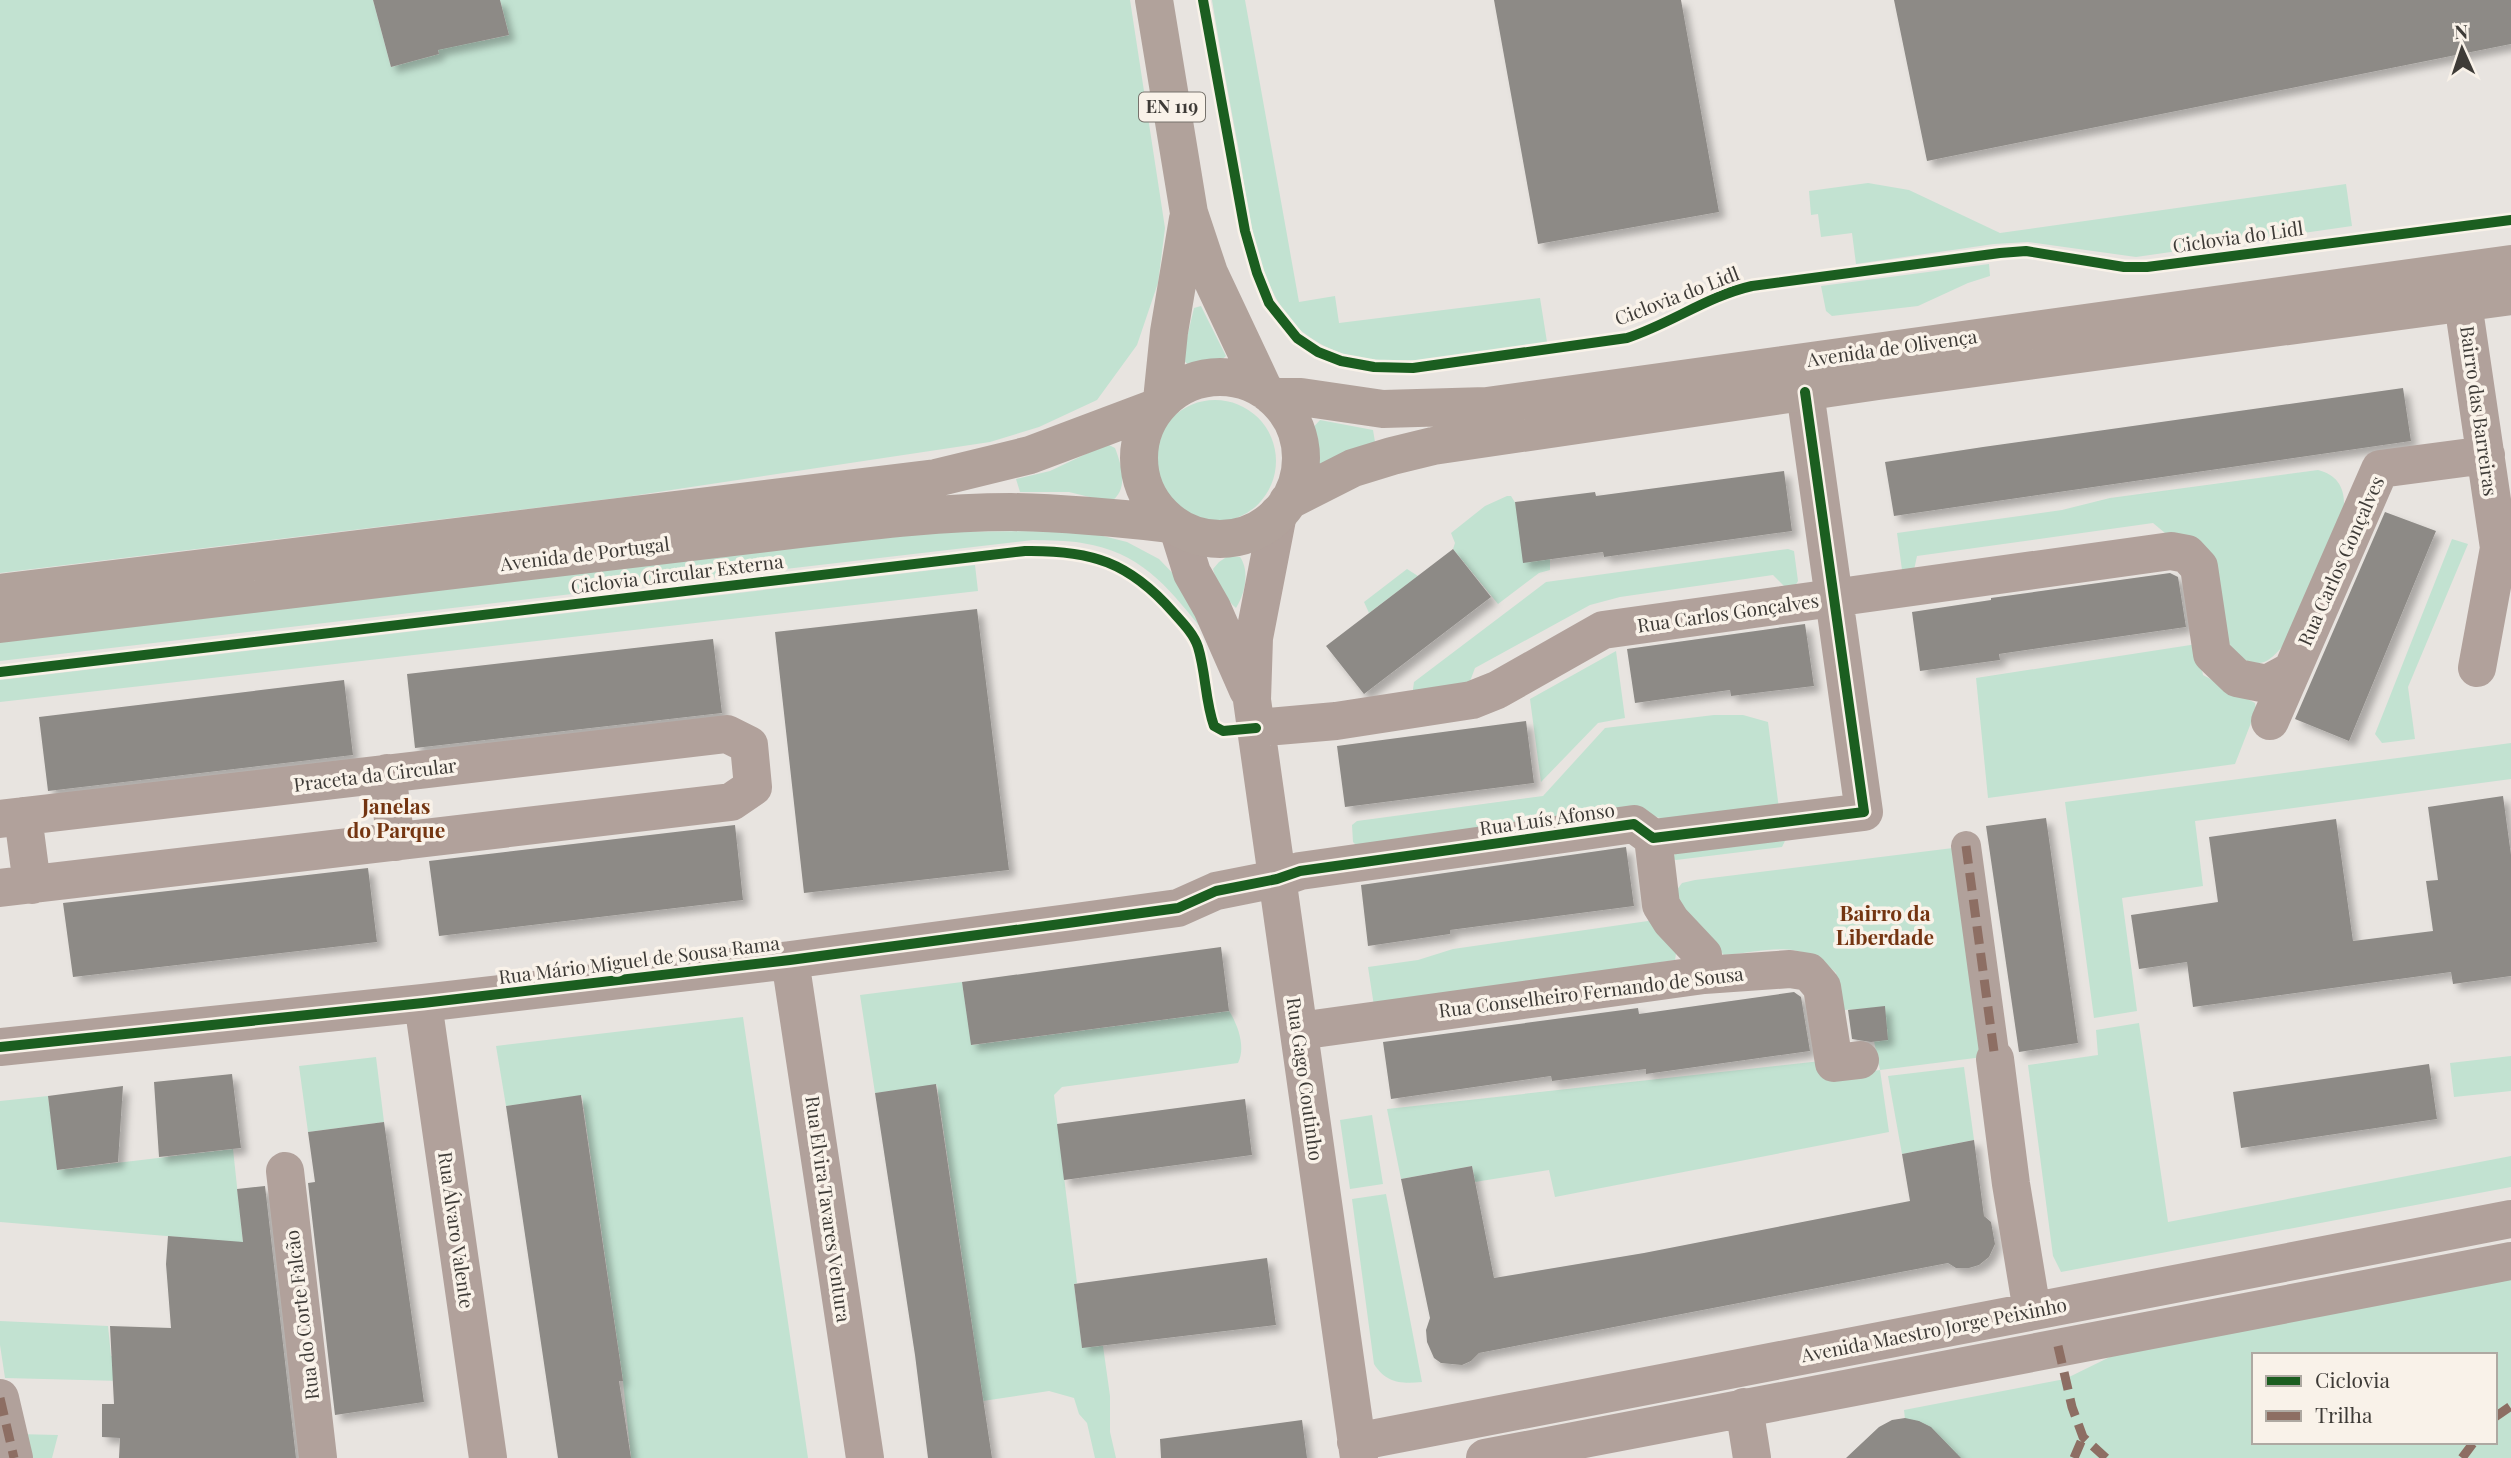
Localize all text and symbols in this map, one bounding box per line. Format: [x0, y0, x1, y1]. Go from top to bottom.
north arrow [2427, 14, 2497, 84]
text: N [2454, 18, 2469, 44]
road number: EN 119 [1139, 92, 1205, 122]
street label: Ciclovia do Lidl [2171, 214, 2305, 258]
street label: Ciclovia do Lidl [1611, 259, 1743, 331]
street label: Avenida de Olivença [1804, 322, 1979, 372]
street label: Bairro das Barreiras [2455, 324, 2505, 498]
street label: Rua Carlos Gonçalves [2291, 472, 2389, 650]
street label: Avenida de Portugal [498, 530, 672, 576]
street label: Ciclovia Circular Externa [569, 547, 785, 599]
street label: Rua Carlos Gonçalves [1635, 586, 1820, 638]
street label: Praceta da Circular [292, 751, 458, 797]
district label: Janelas do Parque [347, 791, 445, 843]
street label: Rua Luís Afonso [1478, 796, 1616, 840]
district label: Bairro da Liberdade [1836, 898, 1934, 950]
street label: Rua Mário Miguel de Sousa Rama [497, 929, 781, 989]
street label: Rua Conselheiro Fernando de Sousa [1437, 959, 1745, 1023]
street label: Rua Gago Coutinho [1282, 995, 1330, 1162]
street label: Rua Elvira Tavares Ventura [800, 1094, 858, 1324]
street label: Rua Álvaro Valente [433, 1150, 481, 1310]
street label: Rua do Corte Falcão [278, 1229, 324, 1402]
street label: Avenida Maestro Jorge Peixinho [1798, 1291, 2069, 1368]
legend [2252, 1353, 2497, 1444]
text: Ciclovia [2315, 1365, 2390, 1393]
text: Trilha [2315, 1400, 2373, 1428]

